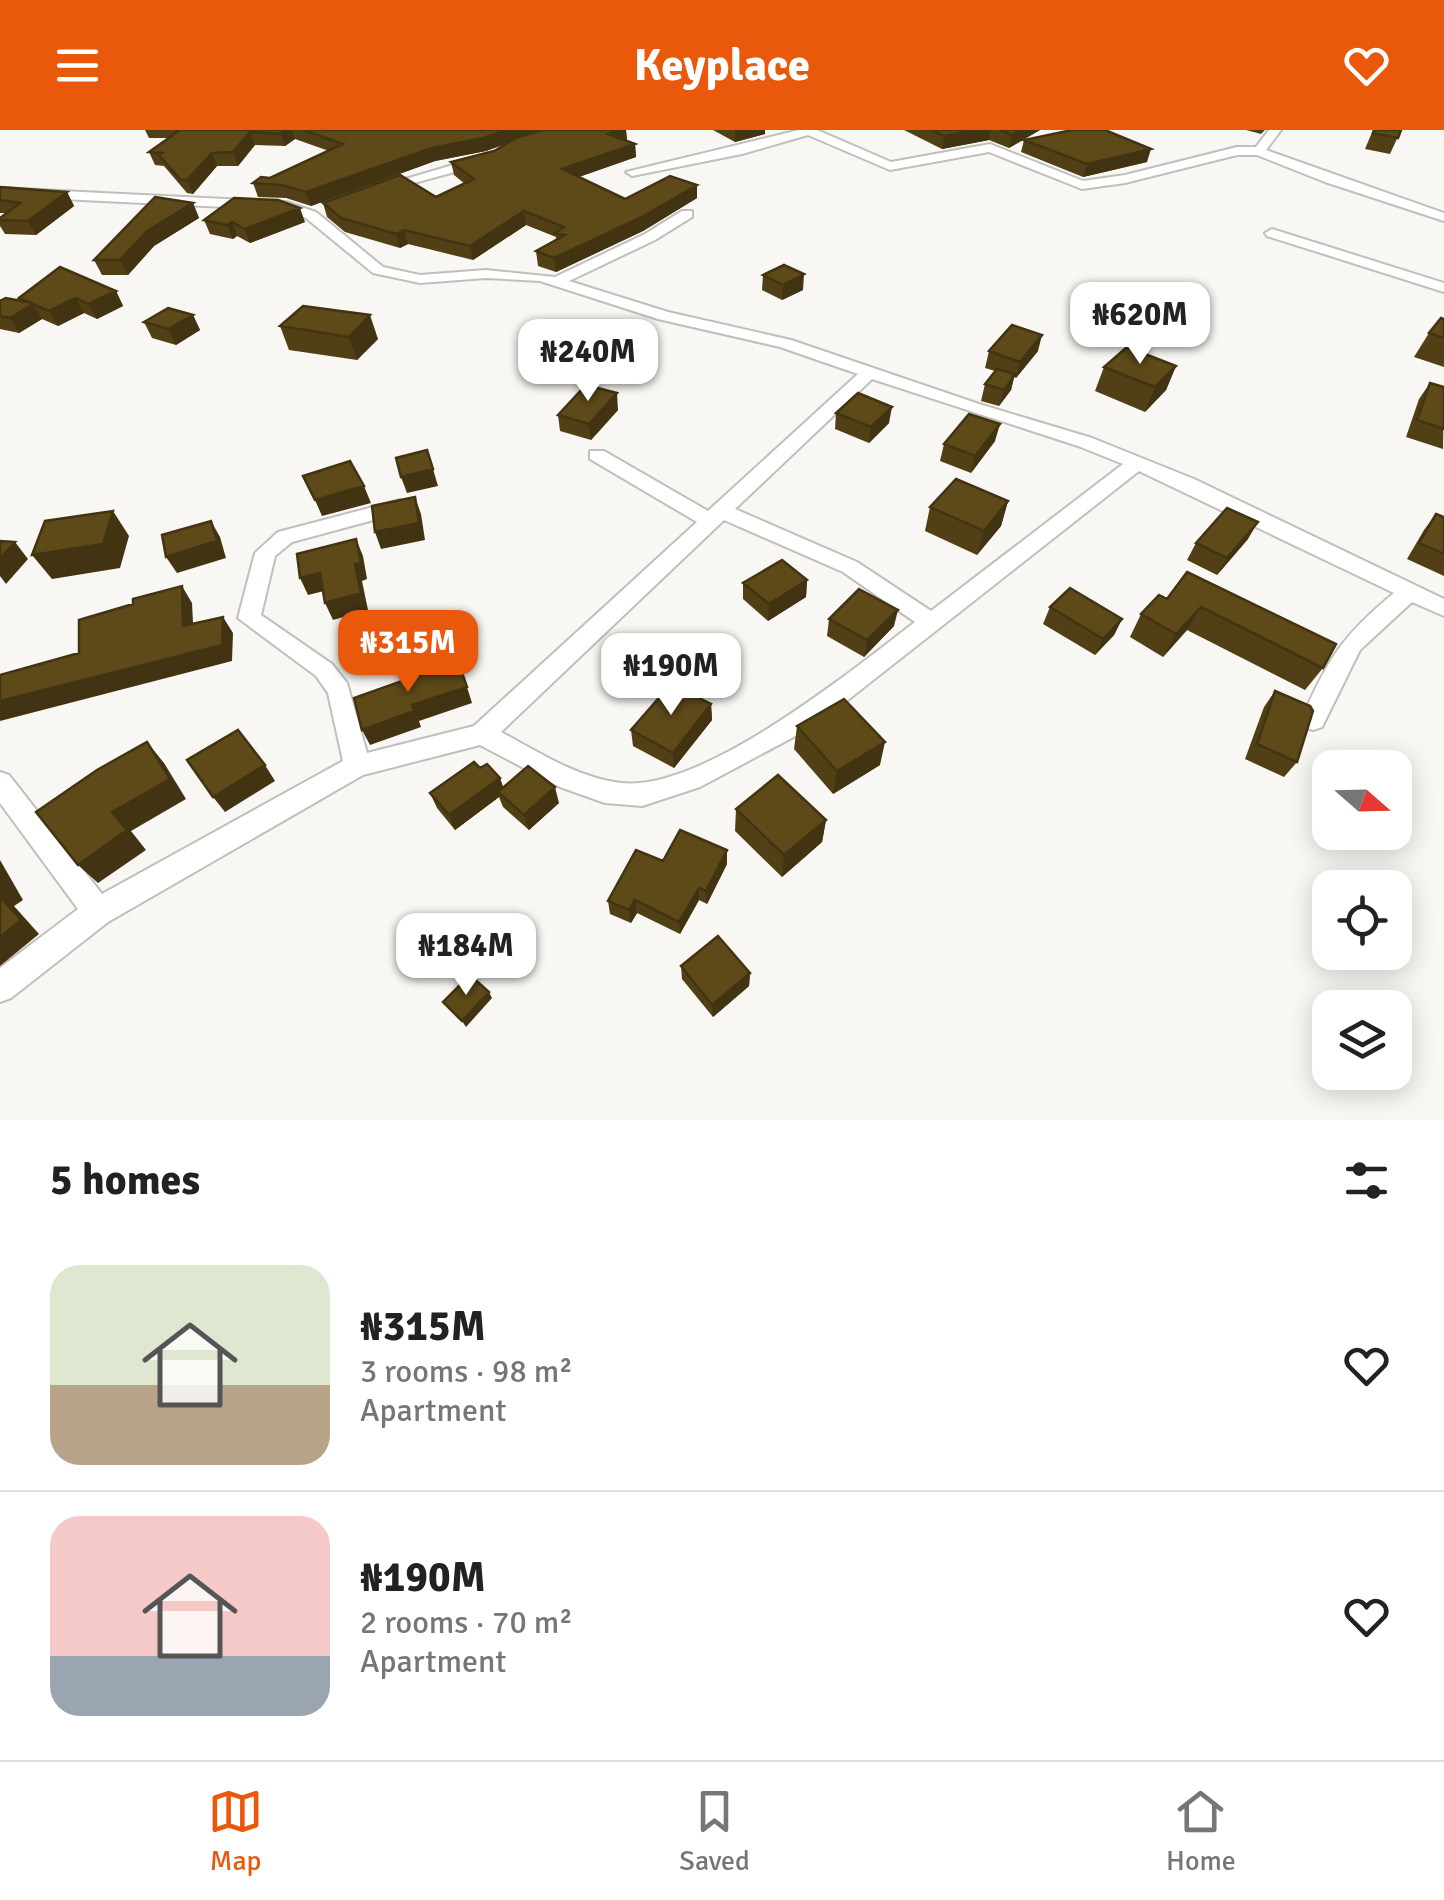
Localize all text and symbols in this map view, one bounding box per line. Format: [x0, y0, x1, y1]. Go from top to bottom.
icon: menu [50, 38, 105, 93]
text: Keyplace [634, 38, 810, 93]
icon: heart [1339, 38, 1394, 93]
pin: ₦620M [1070, 282, 1210, 367]
text: ₦620M [1092, 295, 1188, 334]
pin: ₦240M [518, 319, 658, 404]
text: ₦240M [540, 332, 636, 371]
pin: ₦315M [338, 610, 478, 695]
text: ₦315M [360, 623, 456, 662]
pin: ₦190M [601, 633, 741, 718]
text: ₦190M [623, 646, 719, 685]
north arrow [1312, 750, 1412, 850]
map controls [1312, 750, 1412, 1090]
button: locate [1312, 870, 1412, 970]
pin: ₦184M [396, 913, 536, 998]
text: ₦184M [418, 926, 514, 965]
button: layers [1312, 990, 1412, 1090]
icon: filters [1339, 1153, 1394, 1208]
text: 5 homes [50, 1155, 200, 1206]
text: ₦315M [360, 1301, 486, 1352]
icon: home [130, 1305, 250, 1425]
icon: heart [1339, 1338, 1394, 1393]
text: 3 rooms · 98 m² [360, 1352, 573, 1391]
text: Apartment [360, 1391, 507, 1430]
text: ₦190M [360, 1552, 486, 1603]
icon: home [130, 1556, 250, 1676]
icon: heart [1339, 1589, 1394, 1644]
text: 2 rooms · 70 m² [360, 1603, 573, 1642]
text: Apartment [360, 1642, 507, 1681]
tab: Map [208, 1784, 263, 1878]
tab: Saved [679, 1784, 750, 1878]
tab: Home [1166, 1784, 1236, 1878]

